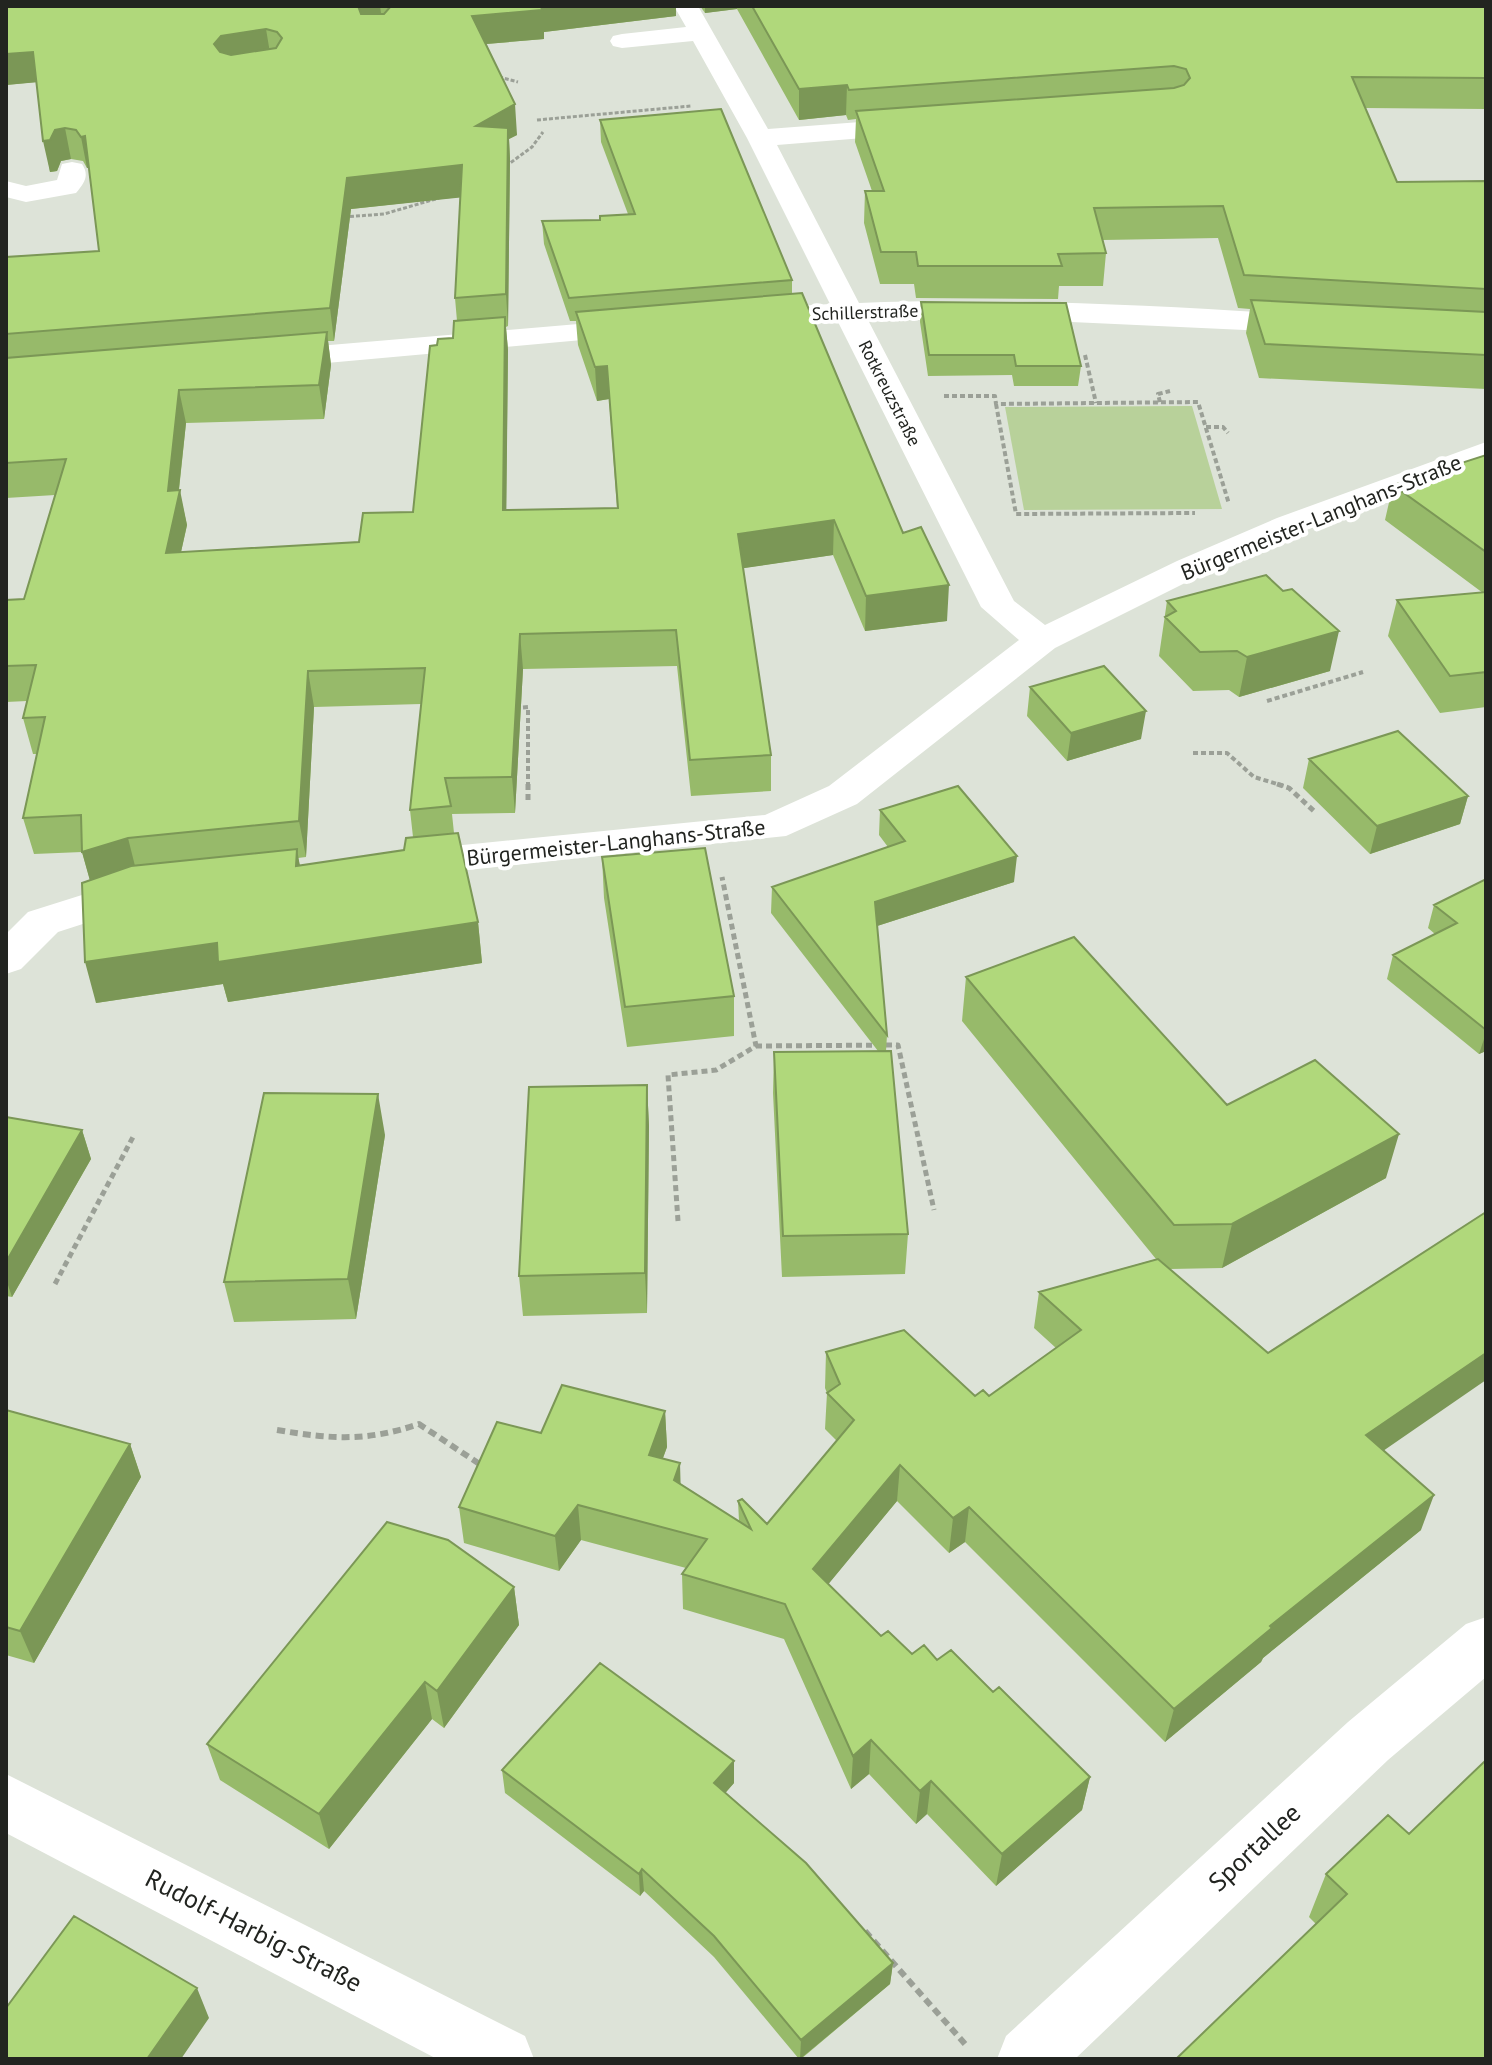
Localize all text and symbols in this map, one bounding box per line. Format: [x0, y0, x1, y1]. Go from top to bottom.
street label: Schillerstraße [811, 299, 919, 325]
street label: Rotkreuzstraße [853, 336, 927, 450]
street label: Bürgermeister-Langhans-Straße [1177, 448, 1465, 586]
street label: Bürgermeister-Langhans-Straße [465, 812, 767, 872]
street label: Sportallee [1201, 1796, 1307, 1898]
street label: Rudolf-Harbig-Straße [140, 1861, 368, 1999]

